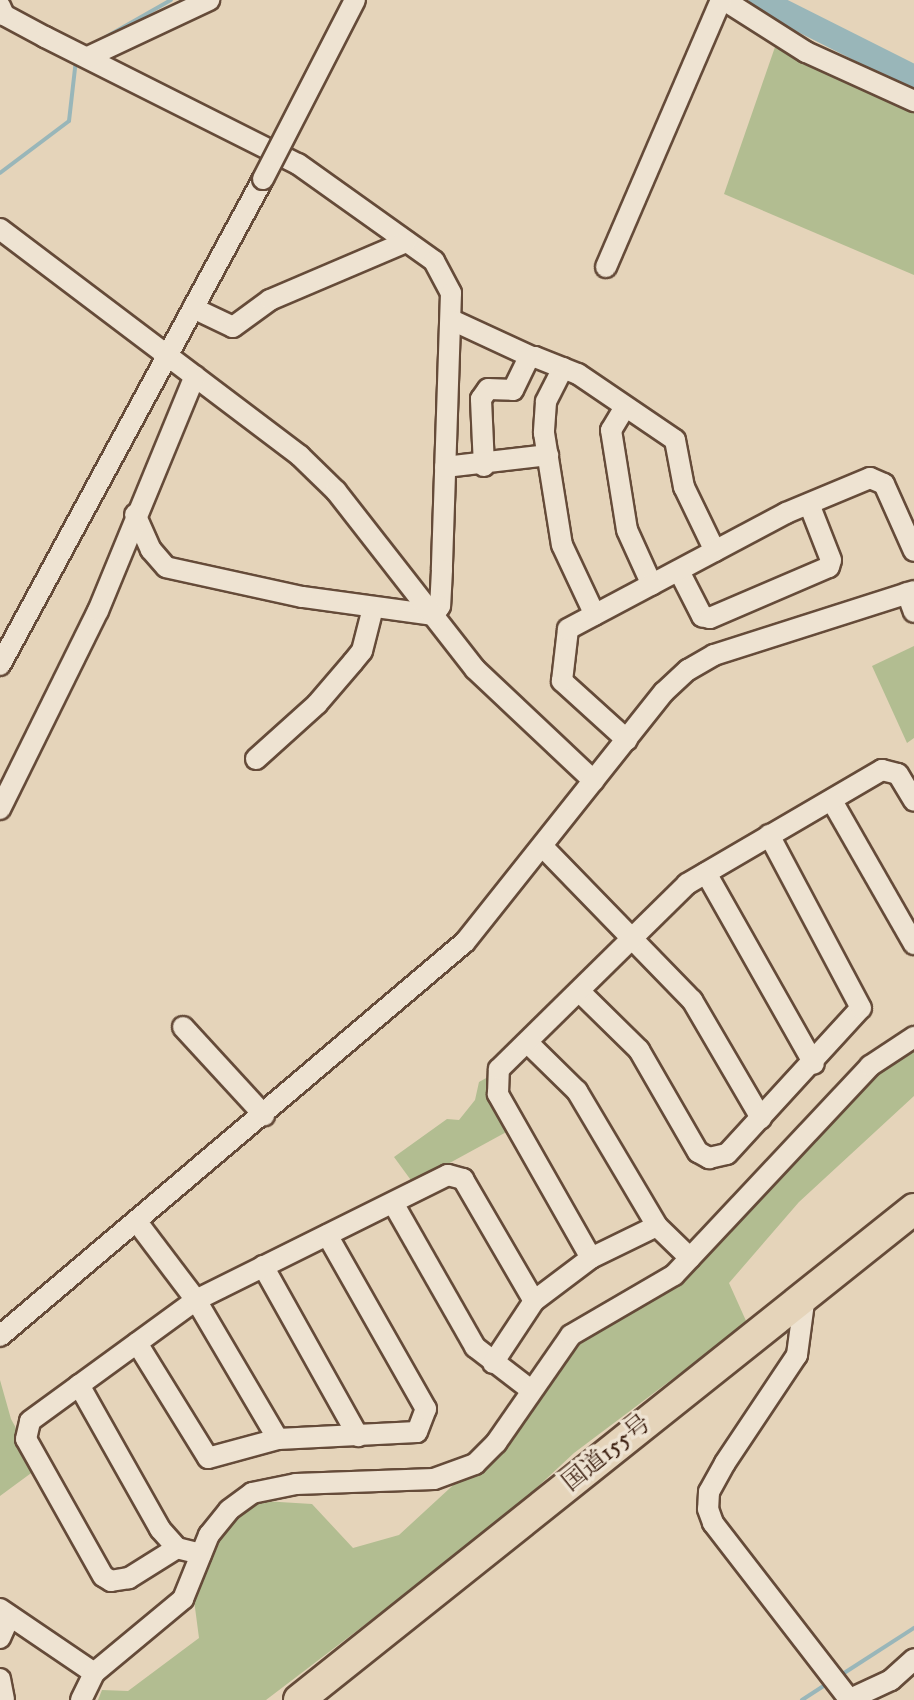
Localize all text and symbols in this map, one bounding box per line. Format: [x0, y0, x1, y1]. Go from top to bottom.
street label: 国道155号 [557, 1410, 657, 1498]

